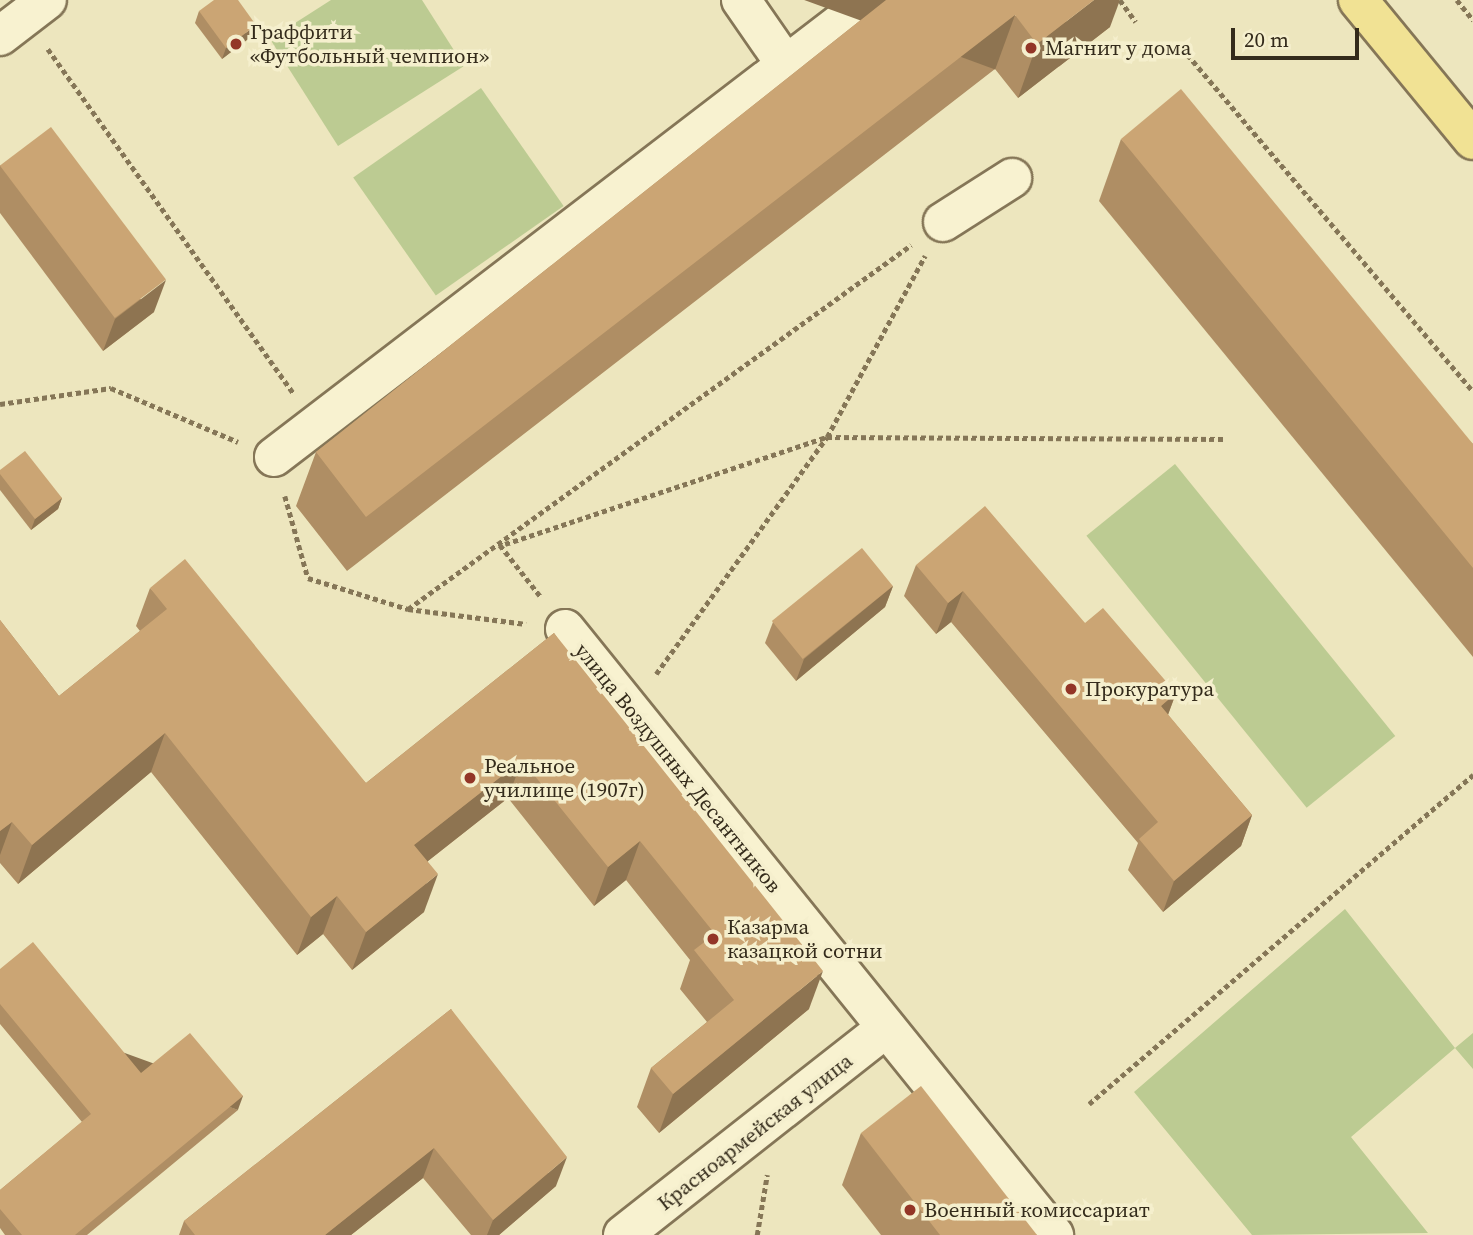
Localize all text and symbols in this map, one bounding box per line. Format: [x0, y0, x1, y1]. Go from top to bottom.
scale bar [1235, 14, 1363, 58]
place label: Граффити «Футбольный чемпион» [250, 19, 489, 69]
text: 20 m [1244, 25, 1289, 54]
place label: Магнит у дома [1045, 35, 1191, 61]
marker: Граффити «Футбольный чемпион» [228, 36, 244, 52]
marker: Магнит у дома [1023, 40, 1039, 56]
street label: улица Воздушных Десантников [569, 638, 787, 898]
place label: Прокуратура [1085, 676, 1214, 702]
marker: Прокуратура [1063, 681, 1079, 697]
place label: Реальное училище (1907г) [484, 753, 645, 803]
marker: Реальное училище (1907г) [462, 770, 478, 786]
place label: Казарма казацкой сотни [727, 914, 883, 964]
marker: Казарма казацкой сотни [705, 931, 721, 947]
street label: Красноармейская улица [653, 1048, 857, 1216]
place label: Военный комиссариат [924, 1197, 1150, 1223]
marker: Военный комиссариат [902, 1202, 918, 1218]

